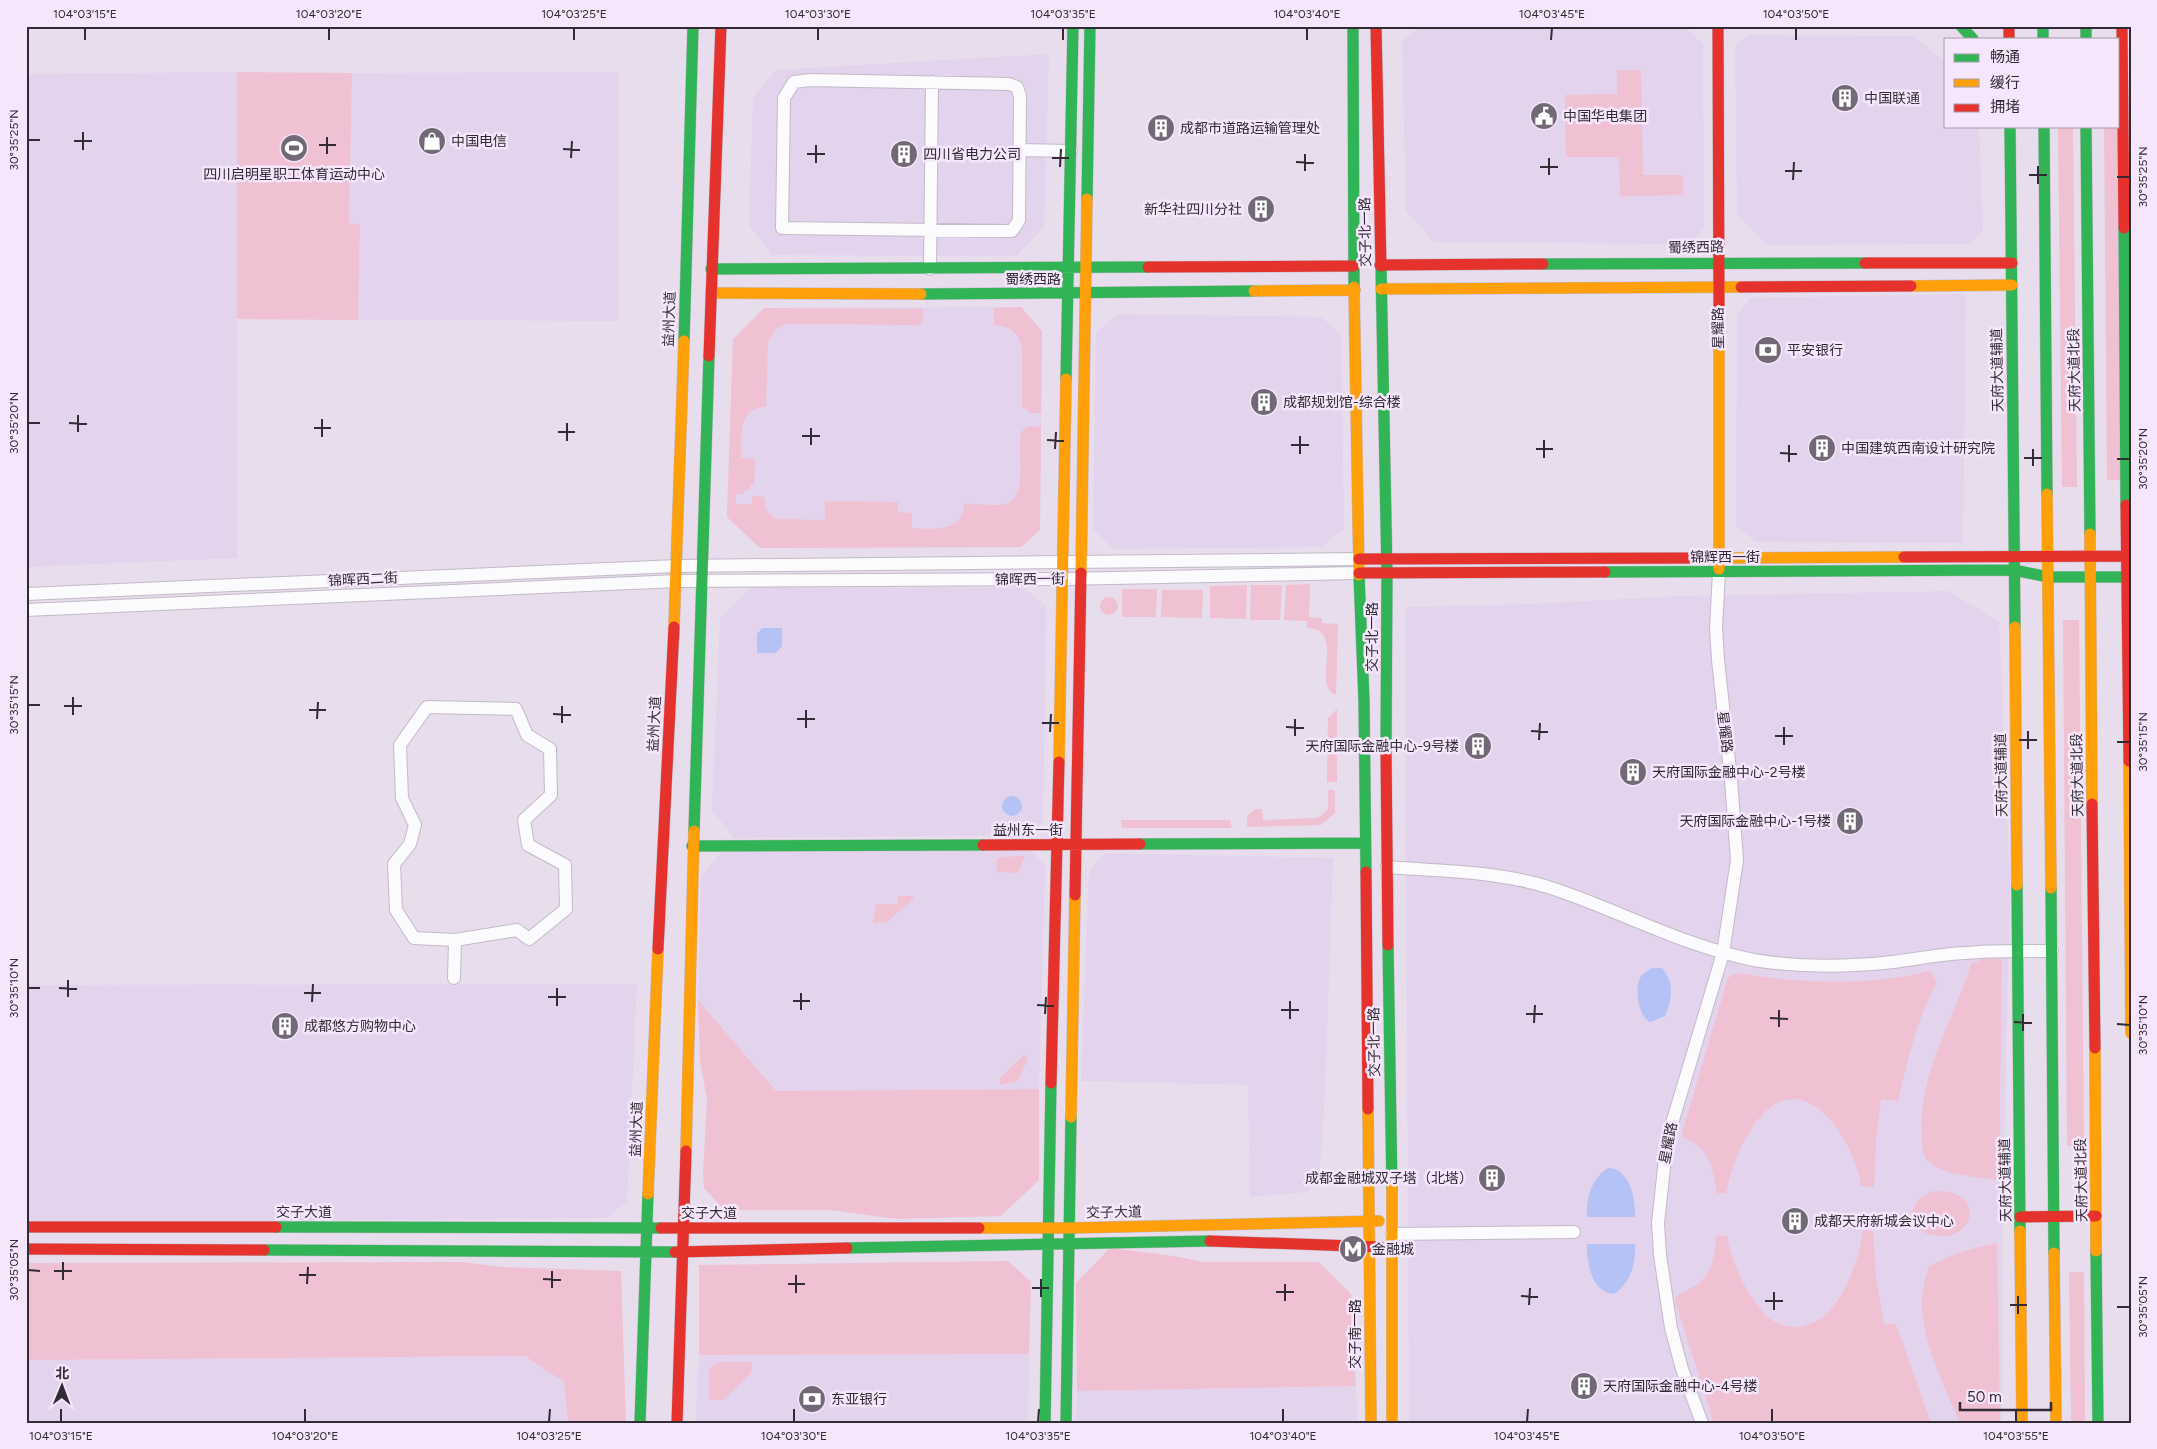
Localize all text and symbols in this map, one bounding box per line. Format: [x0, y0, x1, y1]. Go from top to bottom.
text: 104°03'15"E [53, 7, 117, 21]
text: 104°03'20"E [296, 7, 362, 21]
text: 104°03'25"E [541, 7, 607, 21]
text: 104°03'30"E [785, 7, 851, 21]
text: 104°03'35"E [1030, 7, 1096, 21]
text: 104°03'40"E [1273, 7, 1341, 21]
text: 104°03'45"E [1519, 7, 1585, 21]
text: 104°03'50"E [1763, 7, 1829, 21]
legend [1944, 38, 2120, 128]
text: 畅通 [1990, 48, 2020, 66]
text: 缓行 [1990, 74, 2020, 92]
building icon: 中国联通 [1830, 83, 1860, 113]
place label: 中国联通 [1864, 90, 1920, 107]
text: 拥堵 [1990, 98, 2020, 116]
public building icon: 中国华电集团 [1529, 101, 1559, 131]
place label: 中国华电集团 [1563, 108, 1647, 125]
text: 30°35'25"N [7, 109, 21, 171]
building icon: 成都市道路运输管理处 [1146, 113, 1176, 143]
place label: 成都市道路运输管理处 [1180, 120, 1320, 137]
shop icon: 中国电信 [417, 126, 447, 156]
sports icon: 四川启明星职工体育运动中心 [279, 133, 309, 163]
place label: 中国电信 [451, 133, 507, 150]
building icon: 四川省电力公司 [889, 139, 919, 169]
place label: 四川省电力公司 [923, 146, 1021, 163]
text: 30°35'25"N [2136, 146, 2150, 208]
place label: 四川启明星职工体育运动中心 [203, 166, 385, 183]
building icon: 新华社四川分社 [1246, 194, 1276, 224]
street label: 交子北一路 [1356, 197, 1375, 267]
place label: 新华社四川分社 [1144, 201, 1242, 218]
street label: 蜀绣西路 [1668, 239, 1724, 256]
street label: 蜀绣西路 [1005, 271, 1061, 288]
street label: 益州大道 [660, 291, 679, 347]
street label: 星耀路 [1710, 307, 1727, 349]
street label: 天府大道辅道 [1988, 328, 2007, 412]
street label: 天府大道北段 [2065, 328, 2084, 412]
bank icon: 平安银行 [1753, 335, 1783, 365]
place label: 平安银行 [1787, 342, 1843, 359]
building icon: 成都规划馆-综合楼 [1249, 387, 1279, 417]
text: 30°35'20"N [7, 392, 21, 454]
place label: 成都规划馆-综合楼 [1283, 394, 1401, 411]
text: 30°35'20"N [2136, 428, 2150, 490]
building icon: 中国建筑西南设计研究院 [1807, 433, 1837, 463]
place label: 中国建筑西南设计研究院 [1841, 440, 1995, 457]
street label: 锦辉西一街 [1690, 549, 1760, 566]
street label: 锦晖西二街 [328, 569, 398, 590]
street label: 锦晖西一街 [995, 570, 1065, 589]
street label: 交子北一路 [1364, 602, 1381, 672]
text: 30°35'15"N [7, 675, 21, 735]
street label: 益州大道 [645, 696, 664, 752]
street label: 星耀路 [1714, 710, 1735, 754]
text: 30°35'15"N [2136, 712, 2150, 772]
building icon: 天府国际金融中心-9号楼 [1463, 731, 1493, 761]
street label: 天府大道辅道 [1992, 733, 2011, 817]
street label: 天府大道北段 [2068, 733, 2087, 817]
place label: 天府国际金融中心-9号楼 [1305, 738, 1459, 755]
building icon: 天府国际金融中心-2号楼 [1618, 757, 1648, 787]
place label: 天府国际金融中心-2号楼 [1652, 764, 1806, 781]
building icon: 天府国际金融中心-1号楼 [1835, 806, 1865, 836]
place label: 天府国际金融中心-1号楼 [1679, 813, 1831, 830]
street label: 益州东一街 [993, 822, 1063, 839]
text: 30°35'10"N [7, 958, 21, 1018]
text: 30°35'10"N [2136, 995, 2150, 1055]
street label: 交子北一路 [1365, 1007, 1384, 1077]
building icon: 成都悠方购物中心 [270, 1011, 300, 1041]
place label: 成都悠方购物中心 [304, 1018, 416, 1035]
street label: 益州大道 [627, 1101, 646, 1157]
street label: 星耀路 [1656, 1121, 1681, 1165]
street label: 天府大道辅道 [1996, 1138, 2015, 1222]
street label: 天府大道北段 [2072, 1138, 2091, 1222]
building icon: 成都金融城双子塔（北塔） [1477, 1163, 1507, 1193]
place label: 成都金融城双子塔（北塔） [1305, 1170, 1473, 1187]
street label: 交子大道 [276, 1204, 332, 1221]
street label: 交子大道 [1086, 1204, 1142, 1221]
street label: 交子大道 [681, 1205, 737, 1222]
building icon: 成都天府新城会议中心 [1780, 1206, 1810, 1236]
place label: 成都天府新城会议中心 [1814, 1213, 1954, 1230]
metro station icon: 金融城 [1338, 1234, 1368, 1264]
text: 30°35'05"N [7, 1239, 21, 1301]
place label: 金融城 [1372, 1241, 1414, 1258]
text: 30°35'05"N [2136, 1276, 2150, 1338]
street label: 交子南一路 [1347, 1299, 1364, 1369]
north arrow [38, 1362, 88, 1412]
text: 北 [55, 1365, 69, 1382]
building icon: 天府国际金融中心-4号楼 [1569, 1371, 1599, 1401]
place label: 天府国际金融中心-4号楼 [1603, 1378, 1758, 1395]
scale bar [1960, 1379, 2051, 1411]
bank icon: 东亚银行 [797, 1384, 827, 1414]
text: 50 m [1967, 1388, 2002, 1406]
place label: 东亚银行 [831, 1391, 887, 1408]
text: 104°03'15"E [29, 1429, 93, 1443]
text: 104°03'20"E [272, 1429, 338, 1443]
text: 104°03'25"E [516, 1429, 582, 1443]
text: 104°03'30"E [761, 1429, 827, 1443]
text: 104°03'35"E [1005, 1429, 1071, 1443]
text: 104°03'40"E [1249, 1429, 1317, 1443]
text: 104°03'45"E [1494, 1429, 1560, 1443]
text: 104°03'50"E [1739, 1429, 1805, 1443]
text: 104°03'55"E [1983, 1429, 2049, 1443]

